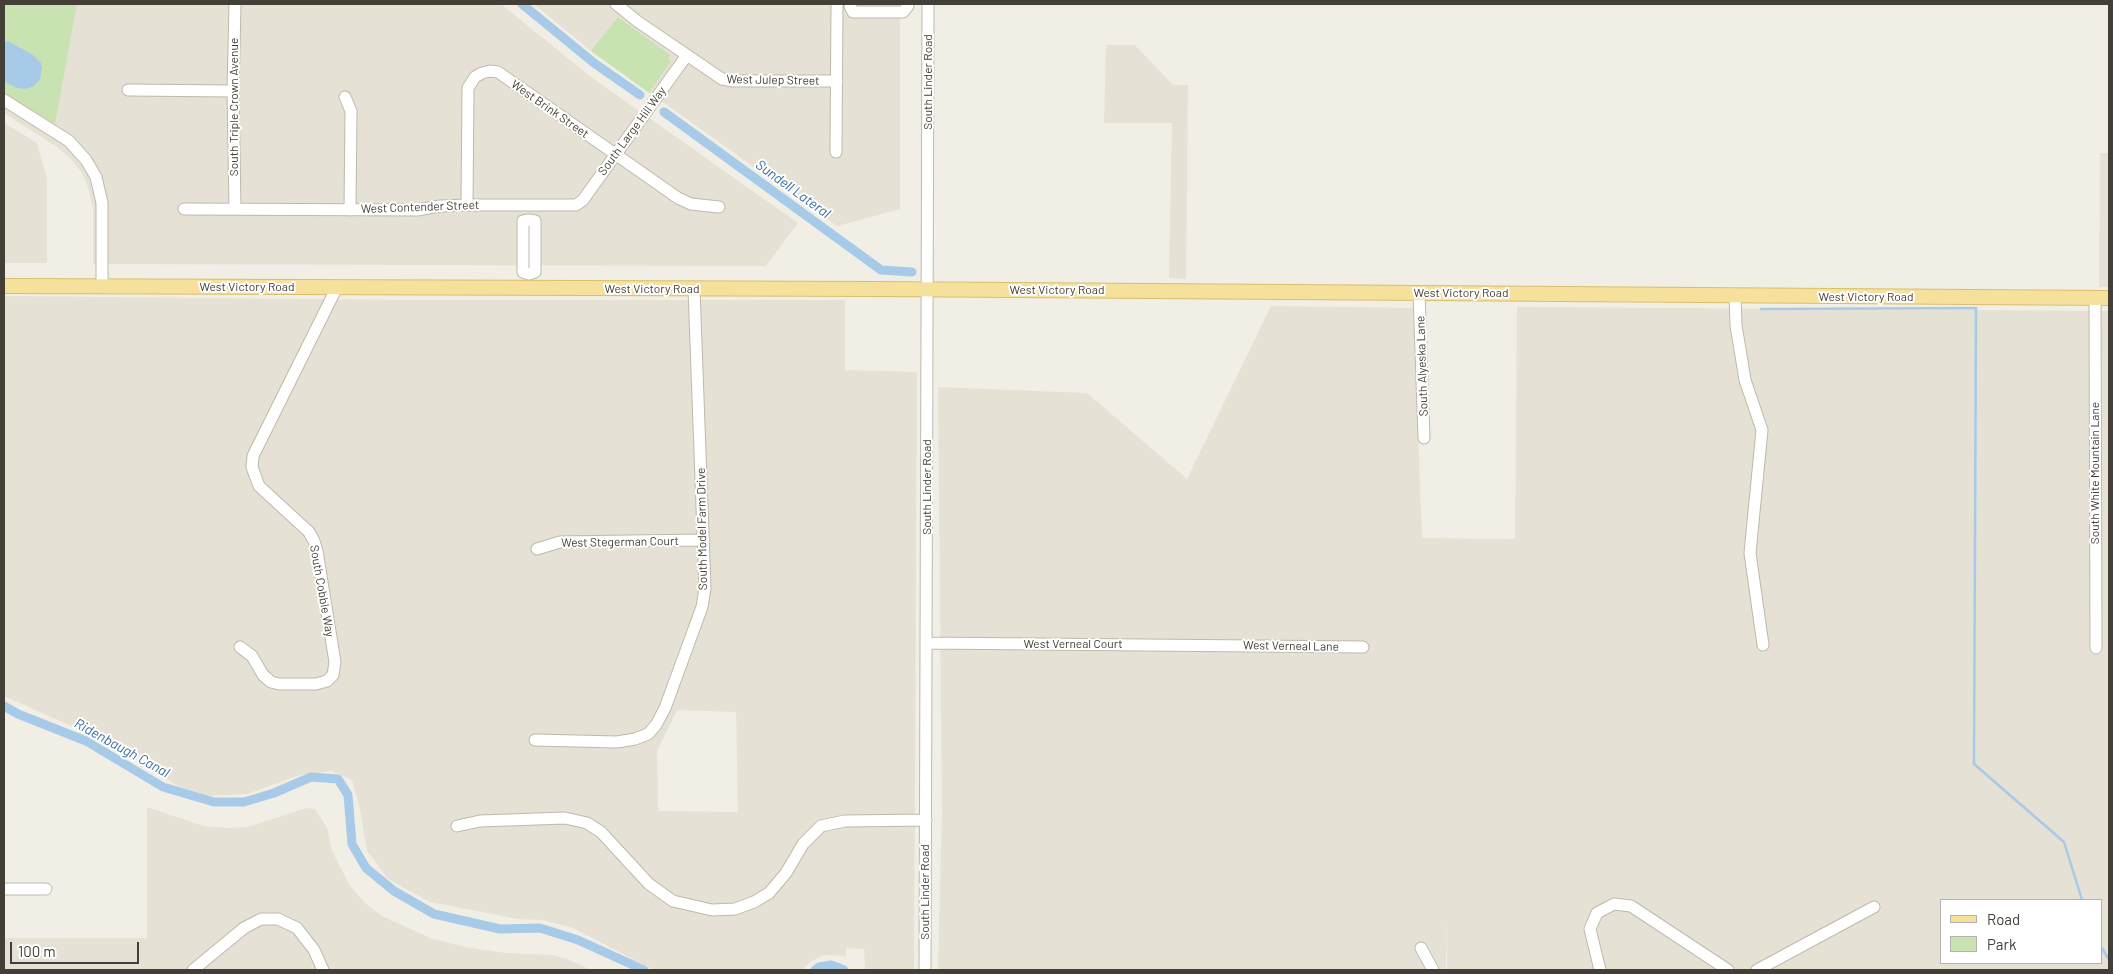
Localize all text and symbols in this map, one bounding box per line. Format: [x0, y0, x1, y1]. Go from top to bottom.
street label: South Linder Road [921, 34, 935, 130]
street label: South Triple Crown Avenue [227, 38, 241, 176]
street label: West Julep Street [726, 72, 820, 88]
street label: West Brink Street [508, 77, 592, 141]
street label: South Large Hill Way [595, 84, 669, 178]
water label: Sundell Lateral [752, 156, 834, 222]
street label: West Contender Street [361, 198, 479, 216]
street label: West Victory Road [199, 280, 295, 294]
street label: West Victory Road [604, 282, 700, 296]
street label: West Victory Road [1009, 283, 1105, 297]
street label: West Victory Road [1413, 286, 1509, 300]
street label: West Victory Road [1818, 290, 1914, 304]
street label: South Alyeska Lane [1413, 315, 1431, 417]
street label: South White Mountain Lane [2088, 402, 2102, 544]
street label: South Linder Road [920, 439, 934, 535]
street label: South Model Farm Drive [694, 468, 710, 590]
street label: West Stegerman Court [561, 534, 679, 550]
street label: South Cobble Way [307, 544, 337, 638]
street label: West Verneal Court [1023, 637, 1123, 651]
street label: West Verneal Lane [1243, 638, 1339, 654]
water label: Ridenbaugh Canal [71, 715, 173, 781]
street label: South Linder Road [918, 844, 932, 940]
legend [1940, 899, 2103, 964]
text: Road [1987, 910, 2020, 928]
scale bar [12, 932, 141, 964]
text: Park [1987, 935, 2016, 953]
text: 100 m [18, 942, 56, 960]

